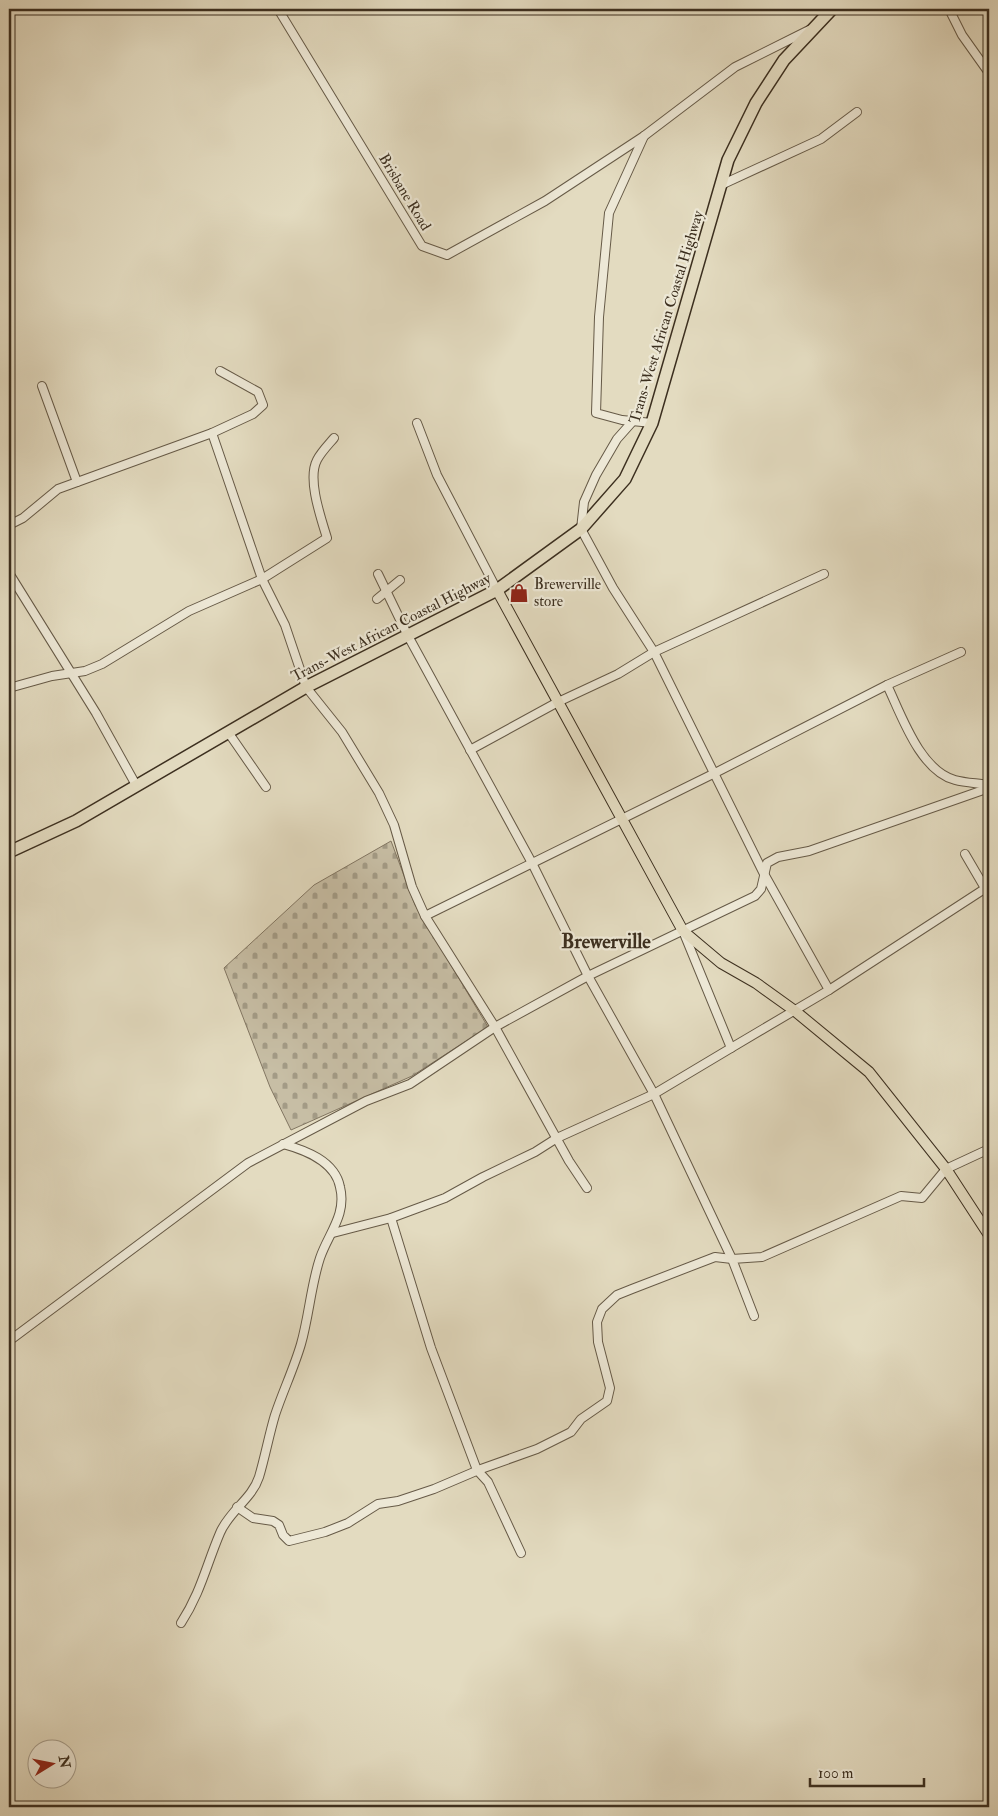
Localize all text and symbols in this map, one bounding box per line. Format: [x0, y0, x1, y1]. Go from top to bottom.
street label: Brisbane Road [374, 150, 435, 235]
street label: Trans-West African Coastal Highway [625, 208, 708, 426]
street label: Trans-West African Coastal Highway [288, 569, 495, 686]
place label: Brewerville store [534, 575, 601, 611]
shop icon: Brewerville store [508, 582, 530, 604]
district label: Brewerville [561, 929, 651, 954]
north arrow [28, 1738, 78, 1788]
text: N [55, 1753, 74, 1770]
scale bar [810, 1756, 924, 1788]
text: 100 m [818, 1764, 854, 1783]

